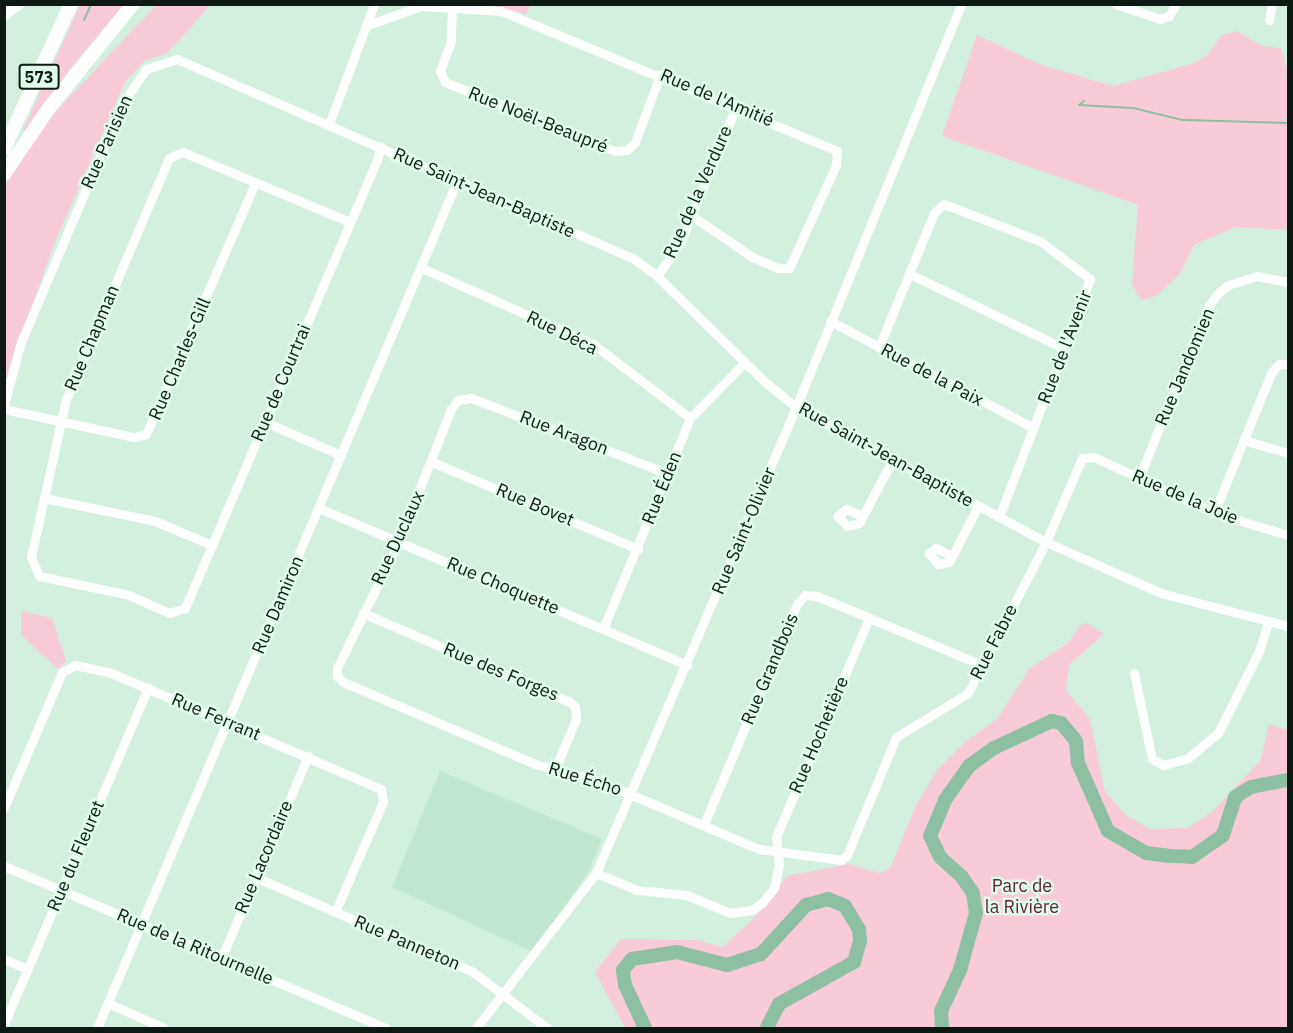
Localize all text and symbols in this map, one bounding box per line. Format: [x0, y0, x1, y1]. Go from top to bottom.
road number: 573 [18, 64, 60, 90]
street label: Rue de l'Amitié [657, 64, 777, 132]
street label: Rue Noël-Beaupré [465, 82, 611, 158]
street label: Rue Parisien [77, 92, 137, 192]
street label: Rue de la Verdure [659, 122, 737, 262]
street label: Rue Saint-Jean-Baptiste [390, 143, 578, 243]
street label: Rue Chapman [60, 282, 124, 394]
street label: Rue de l'Avenir [1033, 287, 1097, 407]
street label: Rue Charles-Gill [144, 294, 216, 424]
street label: Rue Jandomien [1150, 305, 1220, 429]
street label: Rue Déca [523, 307, 601, 359]
street label: Rue de Courtrai [247, 321, 315, 445]
street label: Rue de la Paix [877, 339, 987, 411]
street label: Rue Saint-Jean-Baptiste [795, 398, 977, 512]
street label: Rue Aragon [517, 406, 611, 460]
street label: Rue Éden [638, 448, 686, 528]
street label: Rue Saint-Olivier [707, 464, 781, 598]
street label: Rue de la Joie [1129, 465, 1241, 529]
street label: Rue Bovet [493, 479, 577, 531]
street label: Rue Duclaux [367, 488, 429, 588]
street label: Rue Damiron [248, 553, 308, 657]
street label: Rue Choquette [443, 553, 563, 619]
street label: Rue Fabre [966, 601, 1022, 683]
street label: Rue Grandbois [737, 610, 803, 728]
street label: Rue des Forges [440, 638, 562, 706]
street label: Rue Hochetière [785, 673, 853, 797]
street label: Rue Ferrant [168, 689, 264, 745]
street label: Rue Écho [546, 758, 624, 800]
street label: Rue du Fleuret [43, 797, 109, 915]
street label: Rue Lacordaire [230, 797, 298, 917]
park label: Parc de la Rivière [985, 876, 1059, 918]
street label: Rue de la Ritournelle [113, 904, 277, 990]
street label: Rue Panneton [351, 911, 463, 975]

